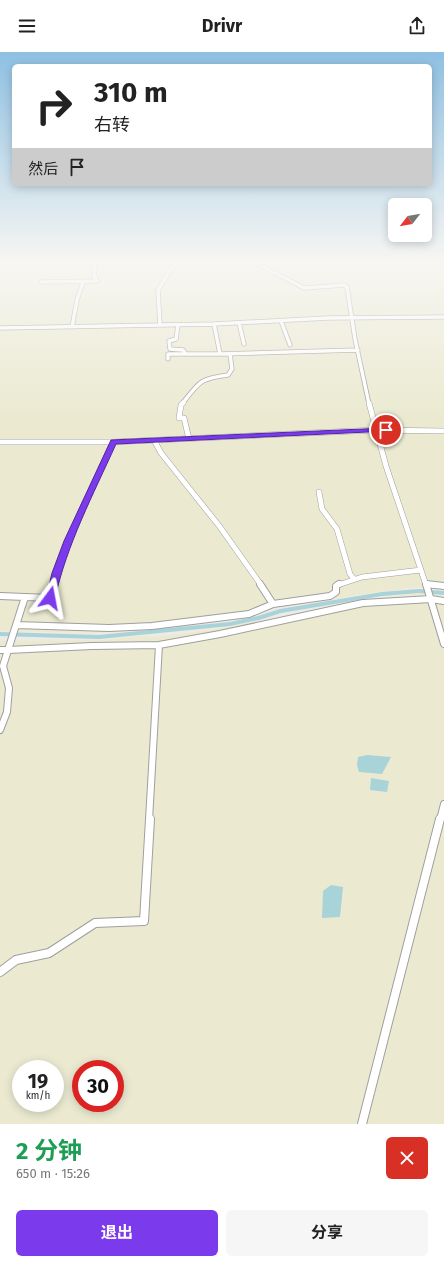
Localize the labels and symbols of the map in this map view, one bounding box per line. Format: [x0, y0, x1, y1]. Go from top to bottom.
north arrow [388, 198, 432, 242]
pin [369, 413, 403, 447]
position arrow [29, 577, 71, 619]
speed limit sign: 30 [72, 1060, 124, 1112]

